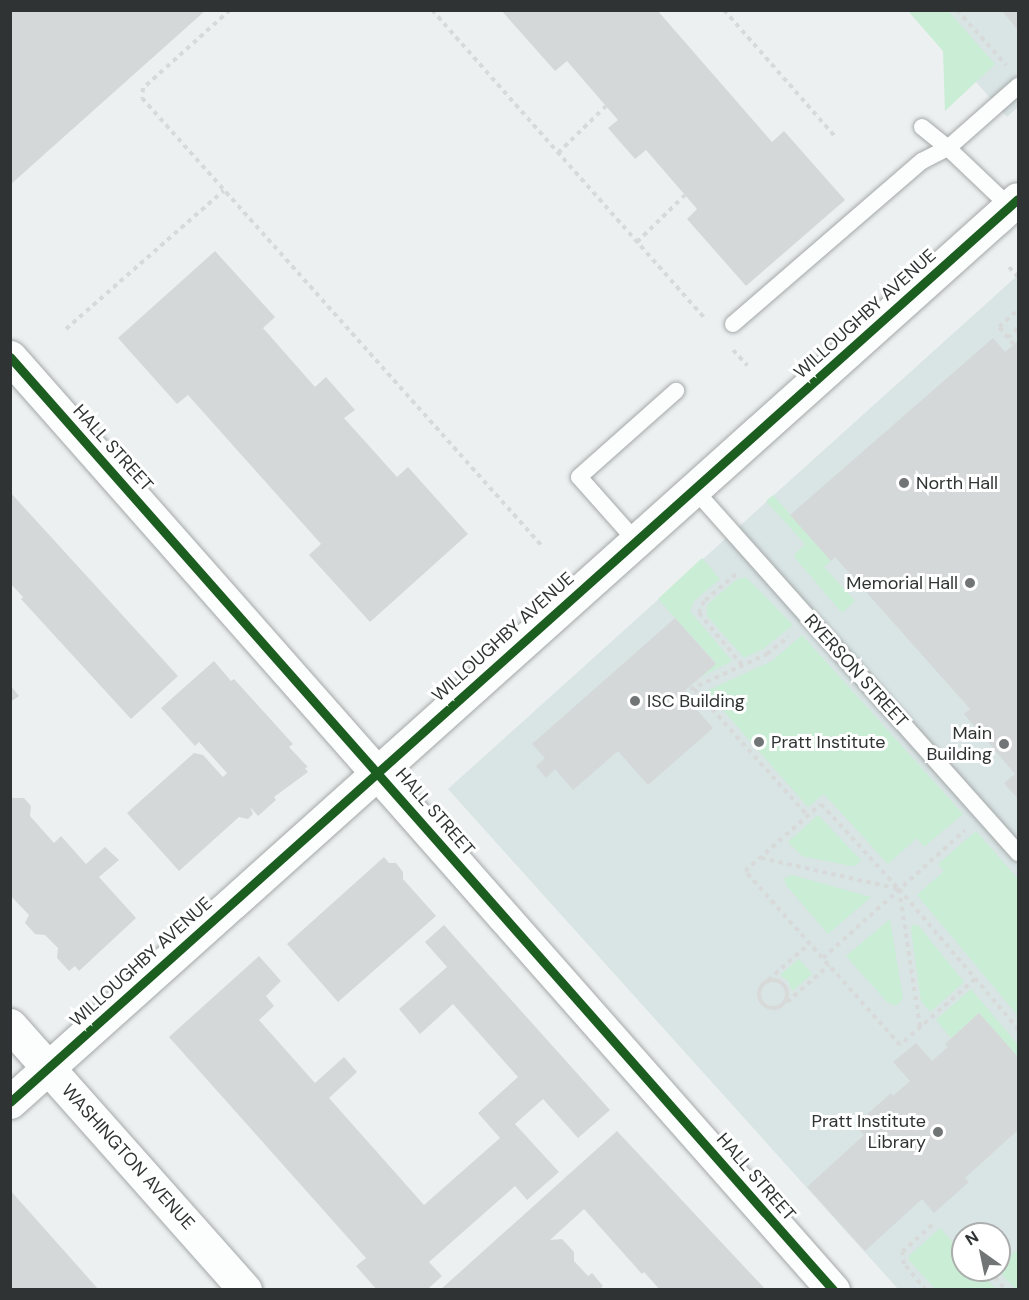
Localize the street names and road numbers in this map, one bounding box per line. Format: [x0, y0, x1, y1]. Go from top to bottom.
street label: WILLOUGHBY AVENUE [790, 245, 940, 383]
street label: HALL STREET [68, 400, 158, 496]
street label: WILLOUGHBY AVENUE [428, 568, 578, 706]
street label: RYERSON STREET [800, 610, 912, 732]
street label: HALL STREET [391, 764, 479, 860]
street label: WILLOUGHBY AVENUE [66, 893, 216, 1031]
street label: WASHINGTON AVENUE [57, 1080, 199, 1234]
street label: HALL STREET [712, 1129, 800, 1225]

